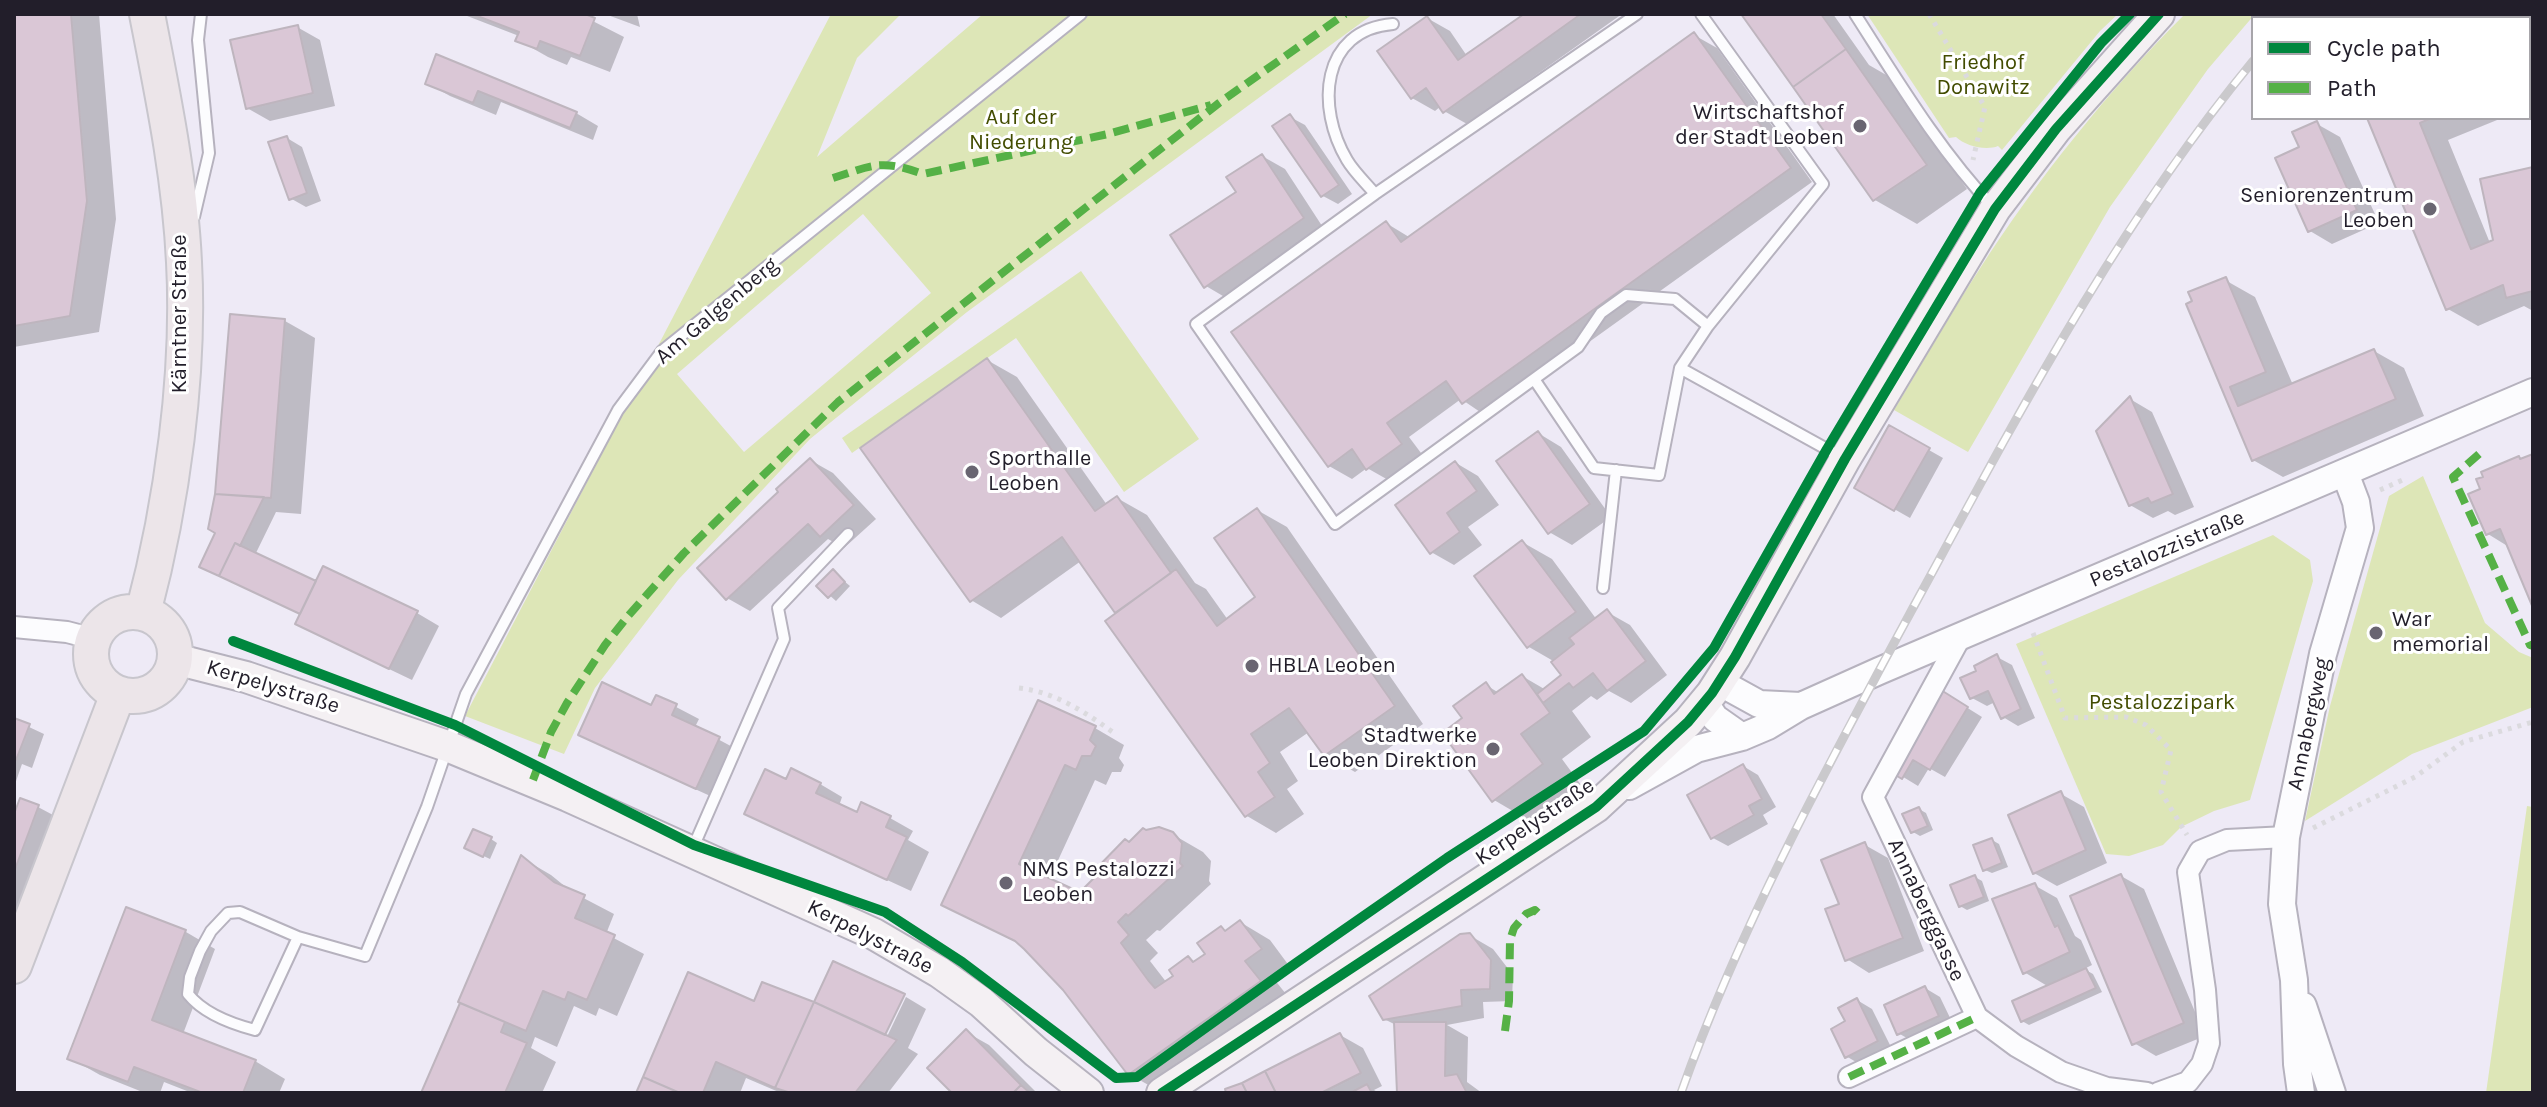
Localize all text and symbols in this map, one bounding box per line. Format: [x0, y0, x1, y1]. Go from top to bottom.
legend [2251, 16, 2531, 120]
text: Cycle path [2327, 34, 2441, 62]
park label: Friedhof Donawitz [1936, 50, 2030, 102]
text: Path [2327, 74, 2377, 102]
place label: Wirtschaftshof der Stadt Leoben [1675, 100, 1844, 152]
park label: Auf der Niederung [969, 105, 1073, 156]
marker: Wirtschaftshof der Stadt Leoben [1851, 117, 1869, 135]
place label: Seniorenzentrum Leoben [2240, 183, 2414, 234]
marker: Seniorenzentrum Leoben [2421, 200, 2439, 218]
street label: Kärntner Straße [167, 234, 193, 394]
street label: Am Galgenberg [650, 252, 784, 370]
place label: Sporthalle Leoben [988, 446, 1091, 498]
marker: Sporthalle Leoben [963, 463, 981, 481]
street label: Pestalozzistraße [2086, 504, 2248, 594]
place label: War memorial [2392, 607, 2489, 658]
marker: War memorial [2367, 624, 2385, 642]
place label: HBLA Leoben [1268, 653, 1396, 679]
street label: Kerpelystraße [203, 654, 343, 720]
street label: Annabergweg [2282, 655, 2336, 793]
marker: HBLA Leoben [1243, 657, 1261, 675]
park label: Pestalozzipark [2089, 690, 2235, 716]
place label: Stadtwerke Leoben Direktion [1308, 723, 1477, 774]
marker: Stadtwerke Leoben Direktion [1484, 740, 1502, 758]
street label: Kerpelystraße [1470, 773, 1600, 871]
street label: Annaberggasse [1881, 834, 1971, 986]
place label: NMS Pestalozzi Leoben [1022, 857, 1175, 908]
marker: NMS Pestalozzi Leoben [997, 874, 1015, 892]
street label: Kerpelystraße [803, 894, 937, 980]

